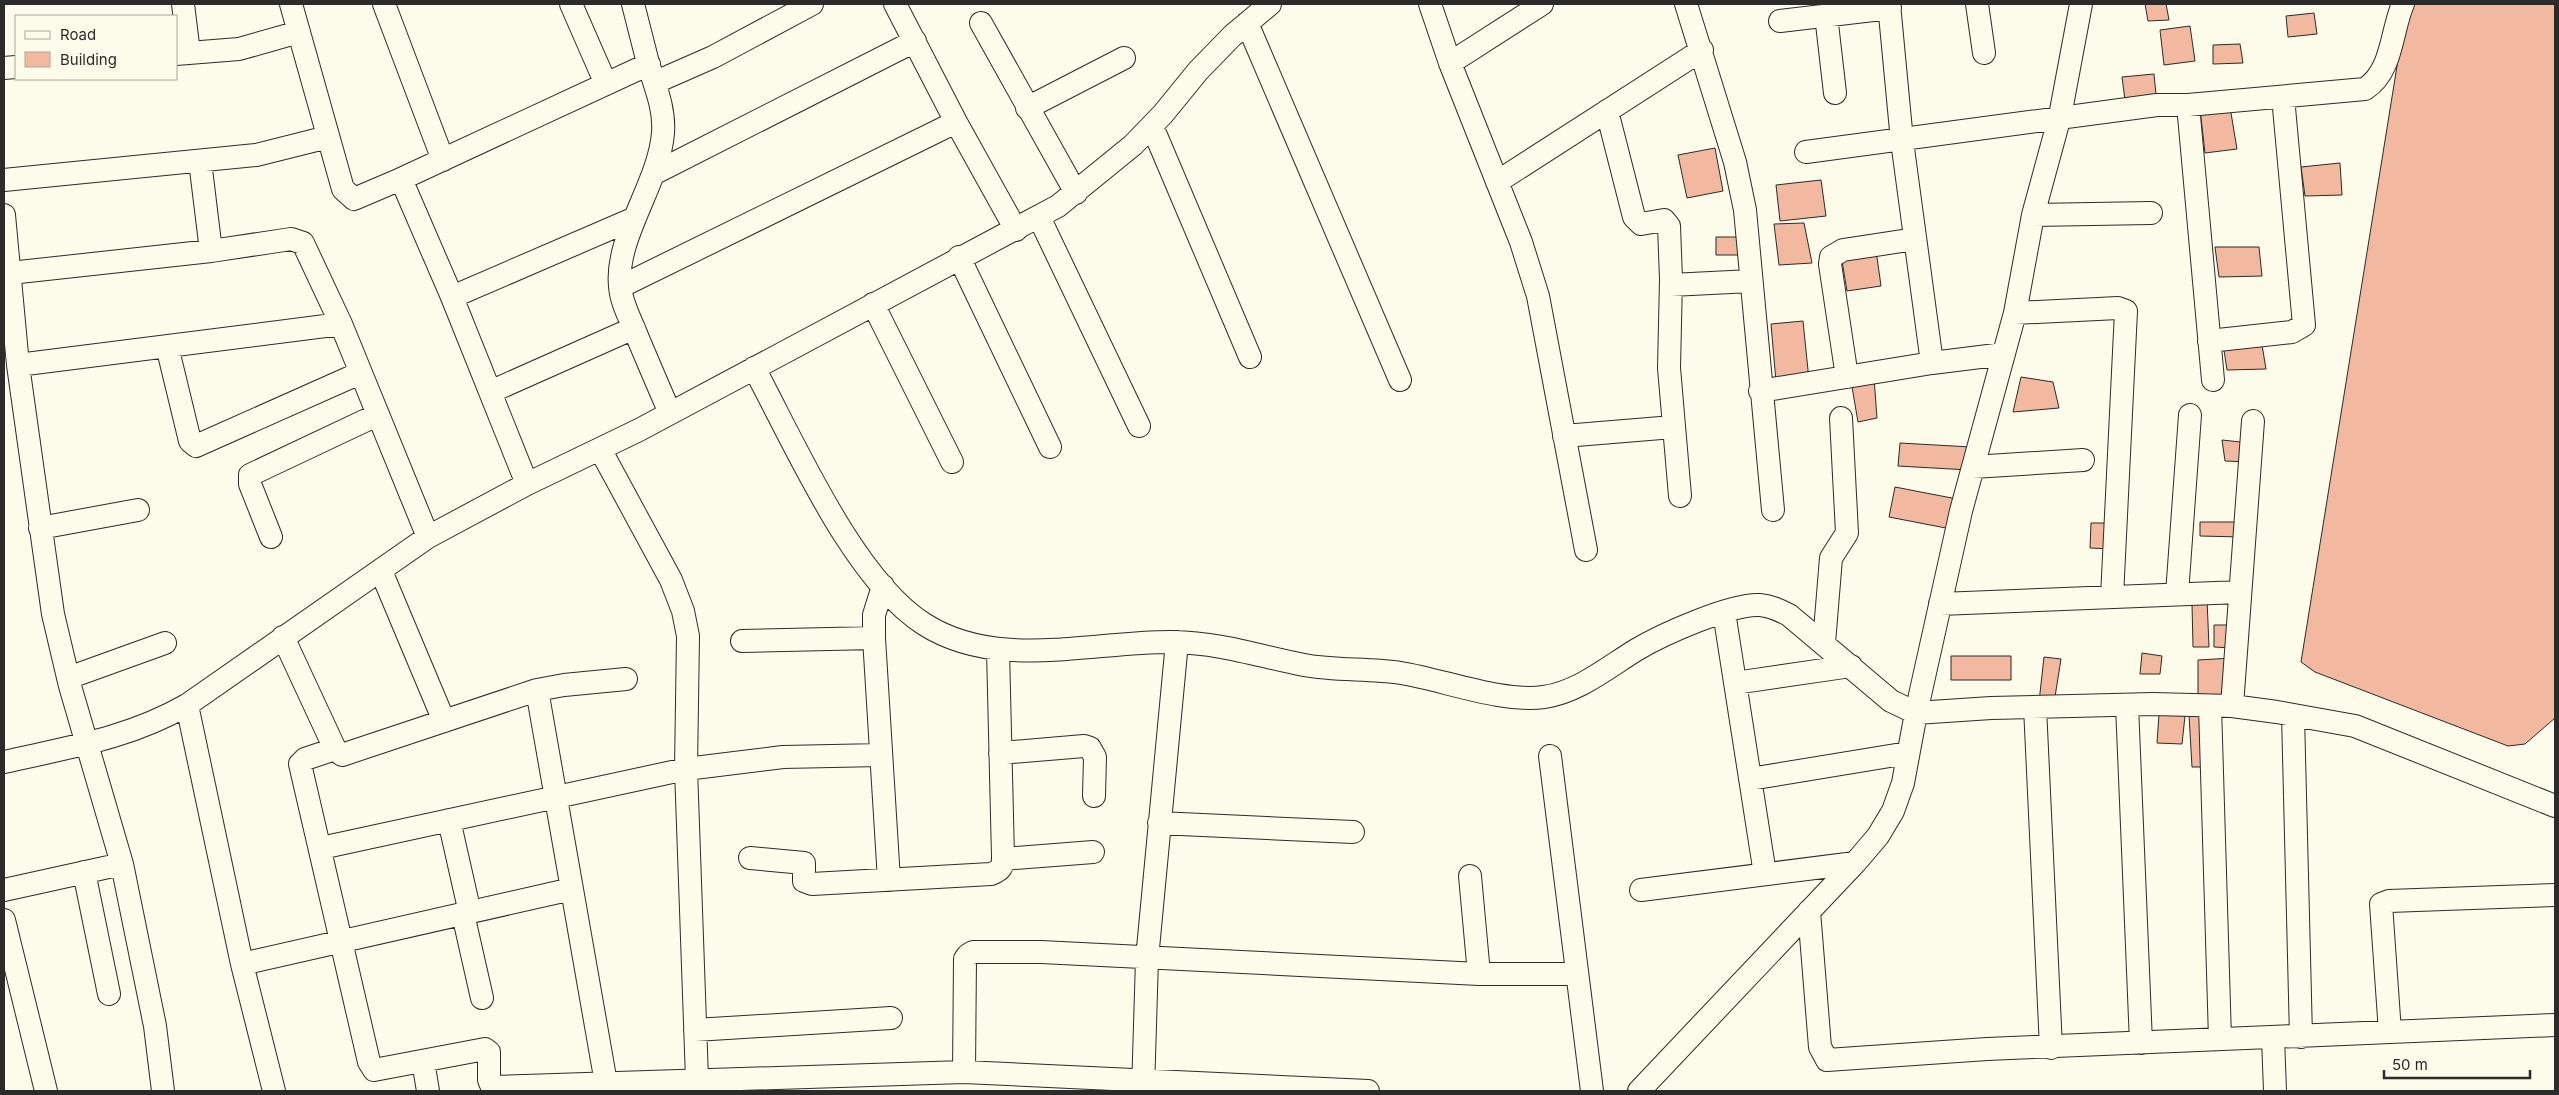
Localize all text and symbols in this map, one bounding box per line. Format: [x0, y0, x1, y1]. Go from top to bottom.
legend [15, 15, 178, 80]
text: Road [60, 25, 96, 44]
text: Building [60, 50, 117, 69]
scale bar [2384, 1048, 2530, 1080]
text: 50 m [2392, 1055, 2428, 1074]

